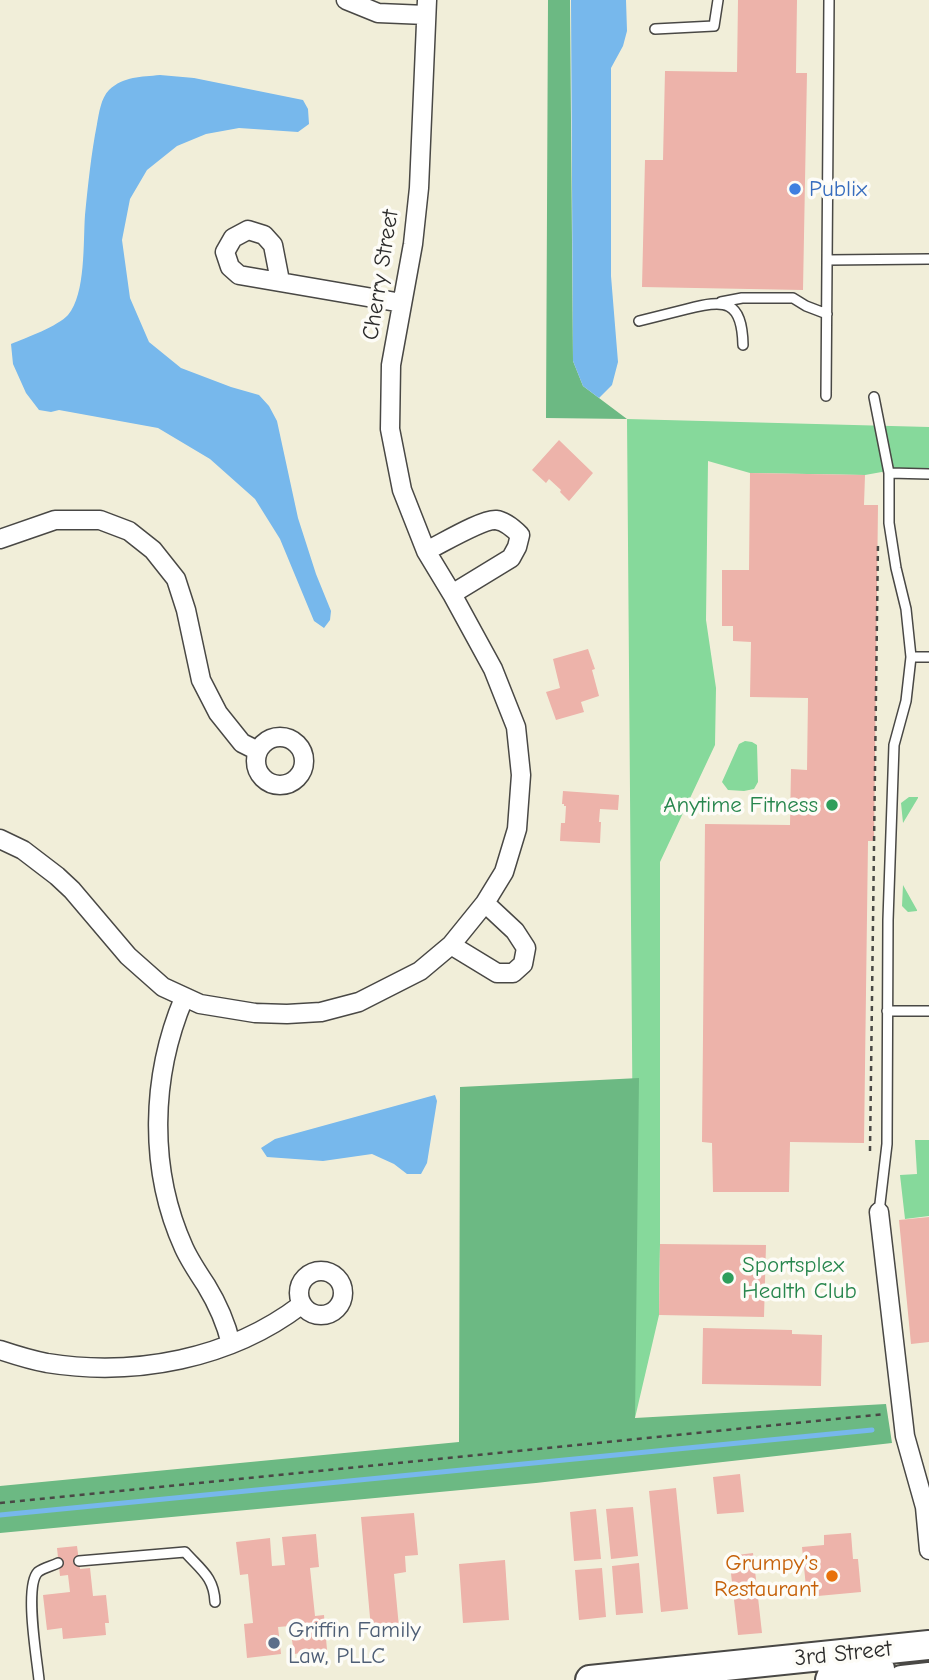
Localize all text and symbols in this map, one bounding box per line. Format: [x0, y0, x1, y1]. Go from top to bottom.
place label: Publix [809, 175, 867, 203]
marker: Publix [787, 181, 803, 197]
street label: Cherry Street [357, 208, 405, 342]
place label: Anytime Fitness [663, 791, 818, 819]
marker: Anytime Fitness [824, 797, 840, 813]
place label: Sportsplex Health Club [742, 1251, 857, 1305]
marker: Sportsplex Health Club [720, 1270, 736, 1286]
place label: Grumpy's Restaurant [714, 1549, 818, 1603]
marker: Grumpy's Restaurant [824, 1568, 840, 1584]
place label: Griffin Family Law, PLLC [288, 1616, 421, 1670]
marker: Griffin Family Law, PLLC [266, 1635, 282, 1651]
street label: 3rd Street [793, 1635, 893, 1673]

